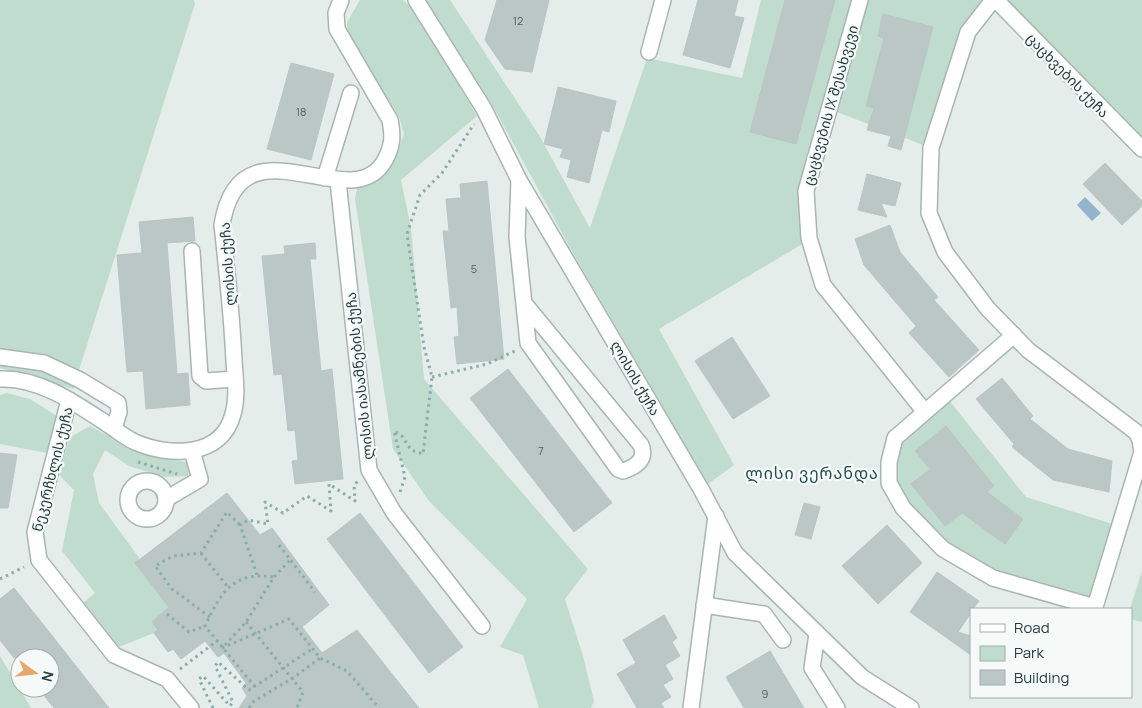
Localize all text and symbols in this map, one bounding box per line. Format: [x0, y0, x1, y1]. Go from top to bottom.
house number: 12 [513, 13, 523, 28]
street label: ცაცხვების IX შესახვევი [798, 23, 862, 187]
street label: ცაცხვების ქუჩა [1023, 28, 1113, 122]
house number: 18 [296, 104, 306, 119]
street label: ლისის ქუჩა [215, 222, 239, 306]
house number: 5 [471, 261, 477, 276]
street label: ლისის იასამნების ქუჩა [341, 291, 377, 461]
street label: ლისის ქუჩა [607, 337, 665, 419]
street label: ნეკერჩხლის ქუჩა [27, 405, 77, 533]
house number: 7 [538, 443, 544, 458]
district label: ლისი ვერანდა [745, 462, 879, 484]
legend [970, 608, 1132, 698]
text: Road [1014, 617, 1050, 638]
text: Park [1014, 642, 1044, 663]
north arrow [10, 648, 60, 698]
text: Building [1014, 667, 1069, 688]
text: N [38, 669, 59, 684]
house number: 9 [762, 686, 769, 701]

